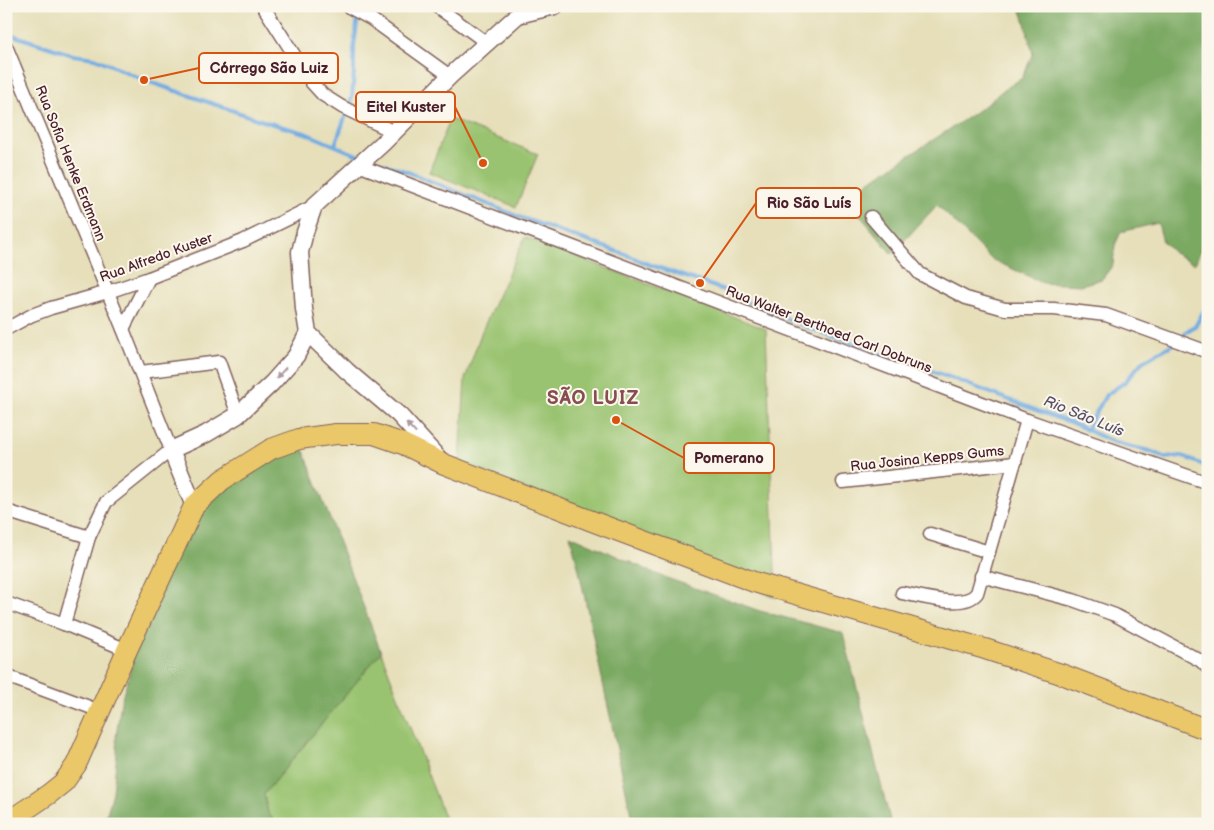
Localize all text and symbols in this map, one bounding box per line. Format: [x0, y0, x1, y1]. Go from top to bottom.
callout: Córrego São Luiz [199, 53, 338, 83]
text: Córrego São Luiz [210, 59, 329, 78]
street label: Rua Sofia Henke Erdmann [31, 83, 110, 244]
callout: Eitel Kuster [356, 92, 455, 122]
text: Eitel Kuster [366, 98, 447, 117]
callout: Rio São Luís [756, 188, 861, 218]
text: Rio São Luís [767, 194, 851, 213]
street label: Rua Alfredo Kuster [97, 229, 216, 286]
street label: Rua Walter Berthoed Carl Dobruns [723, 282, 934, 377]
one-way arrow [275, 366, 286, 379]
district label: SÃO LUIZ [547, 386, 639, 410]
water label: Rio São Luís [1041, 392, 1127, 441]
one-way arrow [405, 423, 417, 435]
street label: Rua Josina Kepps Gums [849, 442, 1005, 475]
callout: Pomerano [684, 443, 774, 473]
text: Pomerano [694, 449, 764, 468]

